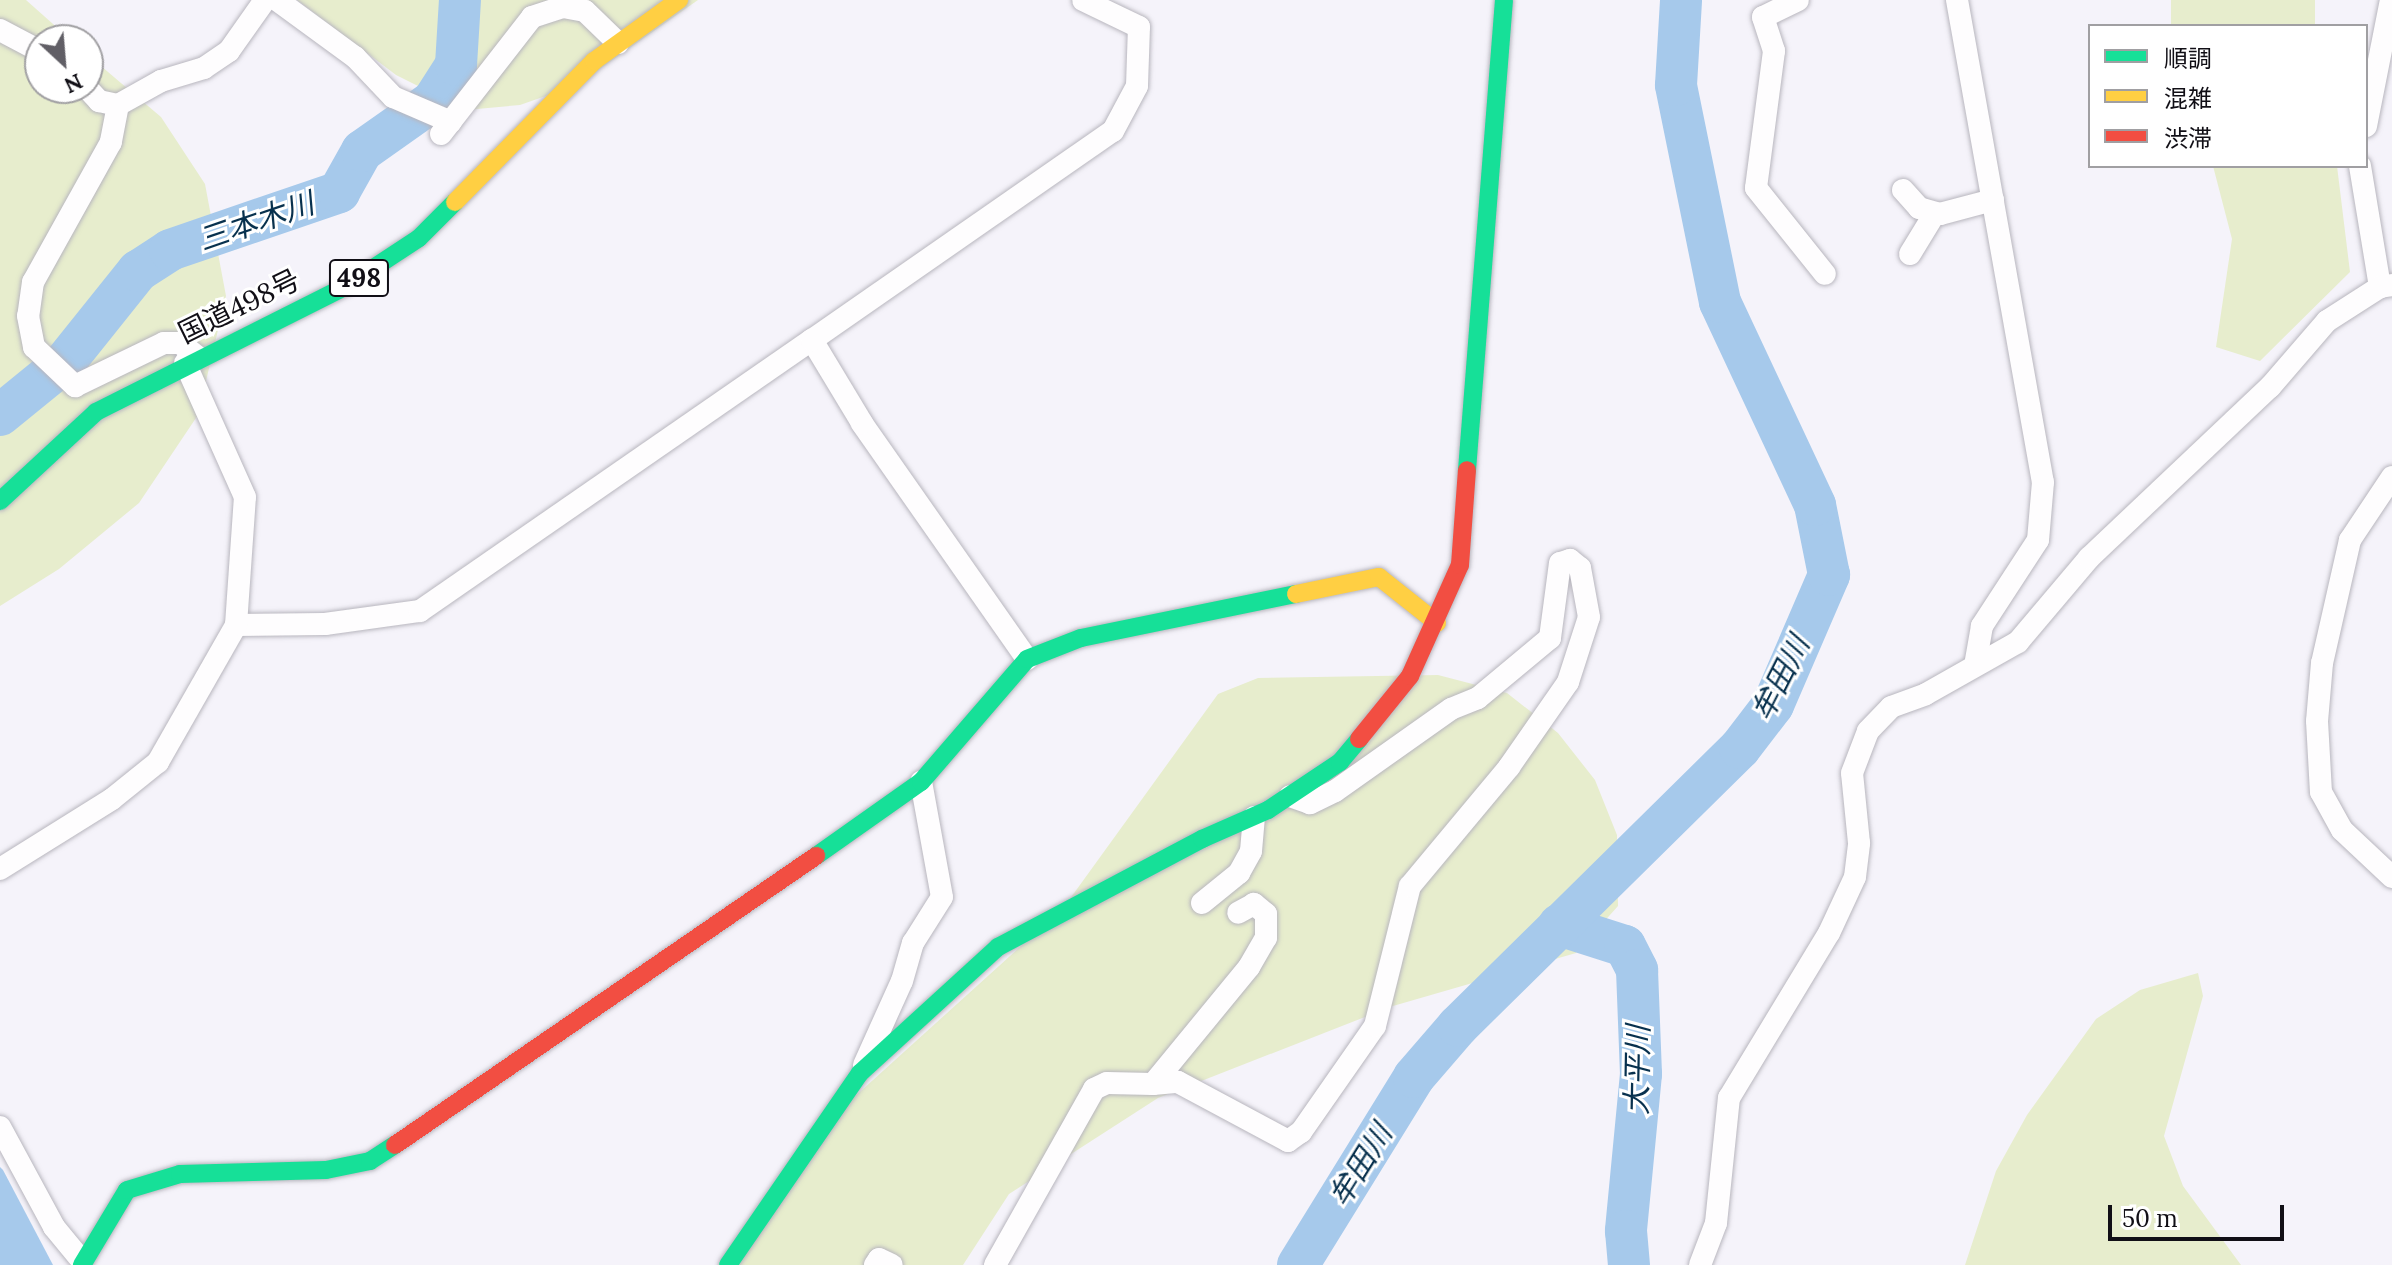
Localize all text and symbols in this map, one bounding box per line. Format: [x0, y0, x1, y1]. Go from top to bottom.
north arrow [24, 24, 104, 104]
legend [2088, 24, 2368, 168]
text: 順調 [2164, 43, 2212, 74]
text: N [60, 67, 87, 100]
text: 混雑 [2164, 83, 2212, 114]
text: 渋滞 [2164, 123, 2212, 154]
water label: 三本木川 [193, 184, 319, 258]
road number: 498 [327, 256, 391, 300]
street label: 国道498号 [173, 262, 305, 350]
water label: 牟田川 [1744, 630, 1816, 726]
water label: 大平川 [1618, 1025, 1656, 1115]
water label: 牟田川 [1321, 1117, 1399, 1213]
scale bar [2112, 1189, 2288, 1239]
text: 50 m [2122, 1203, 2178, 1234]

